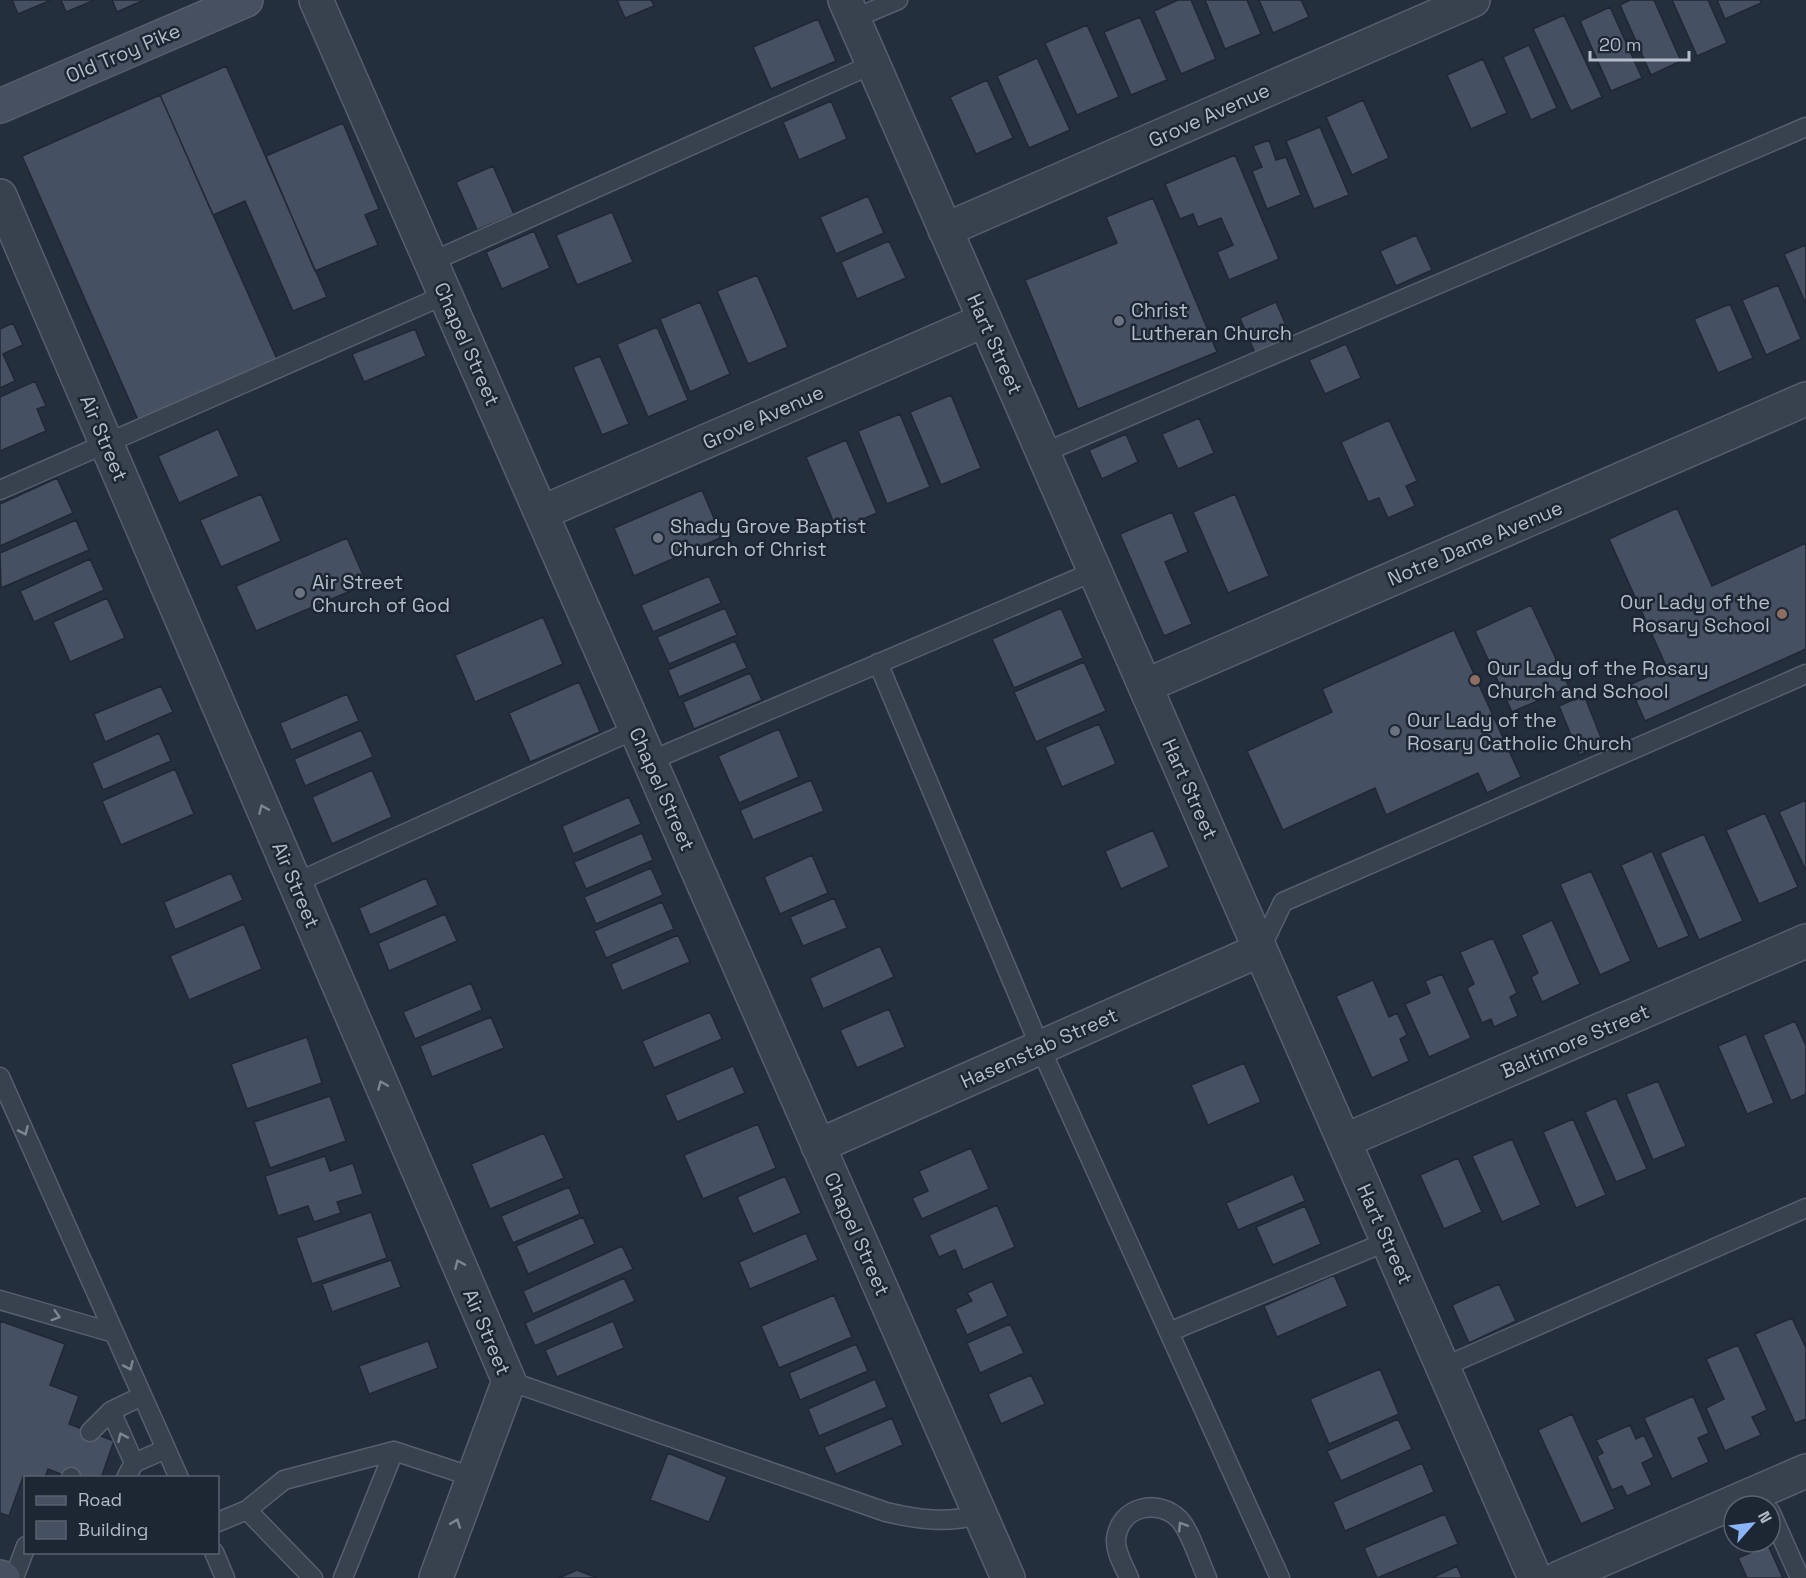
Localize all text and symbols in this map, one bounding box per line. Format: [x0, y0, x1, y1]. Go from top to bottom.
street label: Old Troy Pike [62, 17, 184, 89]
scale bar [1590, 24, 1689, 62]
text: 20 m [1599, 33, 1642, 56]
street label: Grove Avenue [1144, 77, 1274, 153]
street label: Chapel Street [428, 278, 506, 410]
street label: Hart Street [961, 290, 1029, 398]
place label: Christ Lutheran Church [1131, 297, 1292, 346]
marker: Christ Lutheran Church [1112, 314, 1126, 328]
street label: Grove Avenue [698, 379, 828, 455]
street label: Air Street [74, 391, 134, 485]
street label: Notre Dame Avenue [1383, 494, 1567, 592]
place label: Shady Grove Baptist Church of Christ [670, 513, 867, 562]
marker: Shady Grove Baptist Church of Christ [651, 531, 665, 545]
place label: Air Street Church of God [312, 569, 450, 618]
marker: Air Street Church of God [293, 586, 307, 600]
place label: Our Lady of the Rosary School [1620, 589, 1770, 638]
marker: Our Lady of the Rosary School [1775, 607, 1789, 621]
place label: Our Lady of the Rosary Church and School [1487, 655, 1709, 704]
marker: Our Lady of the Rosary Church and School [1468, 673, 1482, 687]
place label: Our Lady of the Rosary Catholic Church [1407, 707, 1632, 756]
street label: Chapel Street [623, 723, 701, 855]
marker: Our Lady of the Rosary Catholic Church [1388, 724, 1402, 738]
street label: Hart Street [1156, 735, 1224, 843]
one-way arrow [259, 805, 271, 816]
street label: Air Street [266, 838, 326, 932]
street label: Baltimore Street [1497, 998, 1653, 1084]
street label: Hasenstab Street [956, 1002, 1122, 1094]
one-way arrow [377, 1080, 389, 1091]
one-way arrow [17, 1124, 29, 1135]
street label: Chapel Street [818, 1168, 896, 1300]
street label: Hart Street [1351, 1180, 1419, 1288]
one-way arrow [454, 1259, 466, 1270]
street label: Air Street [457, 1285, 517, 1379]
one-way arrow [50, 1309, 61, 1321]
one-way arrow [122, 1360, 134, 1371]
one-way arrow [118, 1432, 130, 1443]
legend [24, 1476, 219, 1554]
text: Road [78, 1488, 122, 1511]
north arrow [1722, 1494, 1782, 1554]
text: N [1753, 1508, 1777, 1527]
text: Building [78, 1518, 148, 1541]
one-way arrow [449, 1518, 462, 1529]
one-way arrow [1178, 1521, 1189, 1532]

